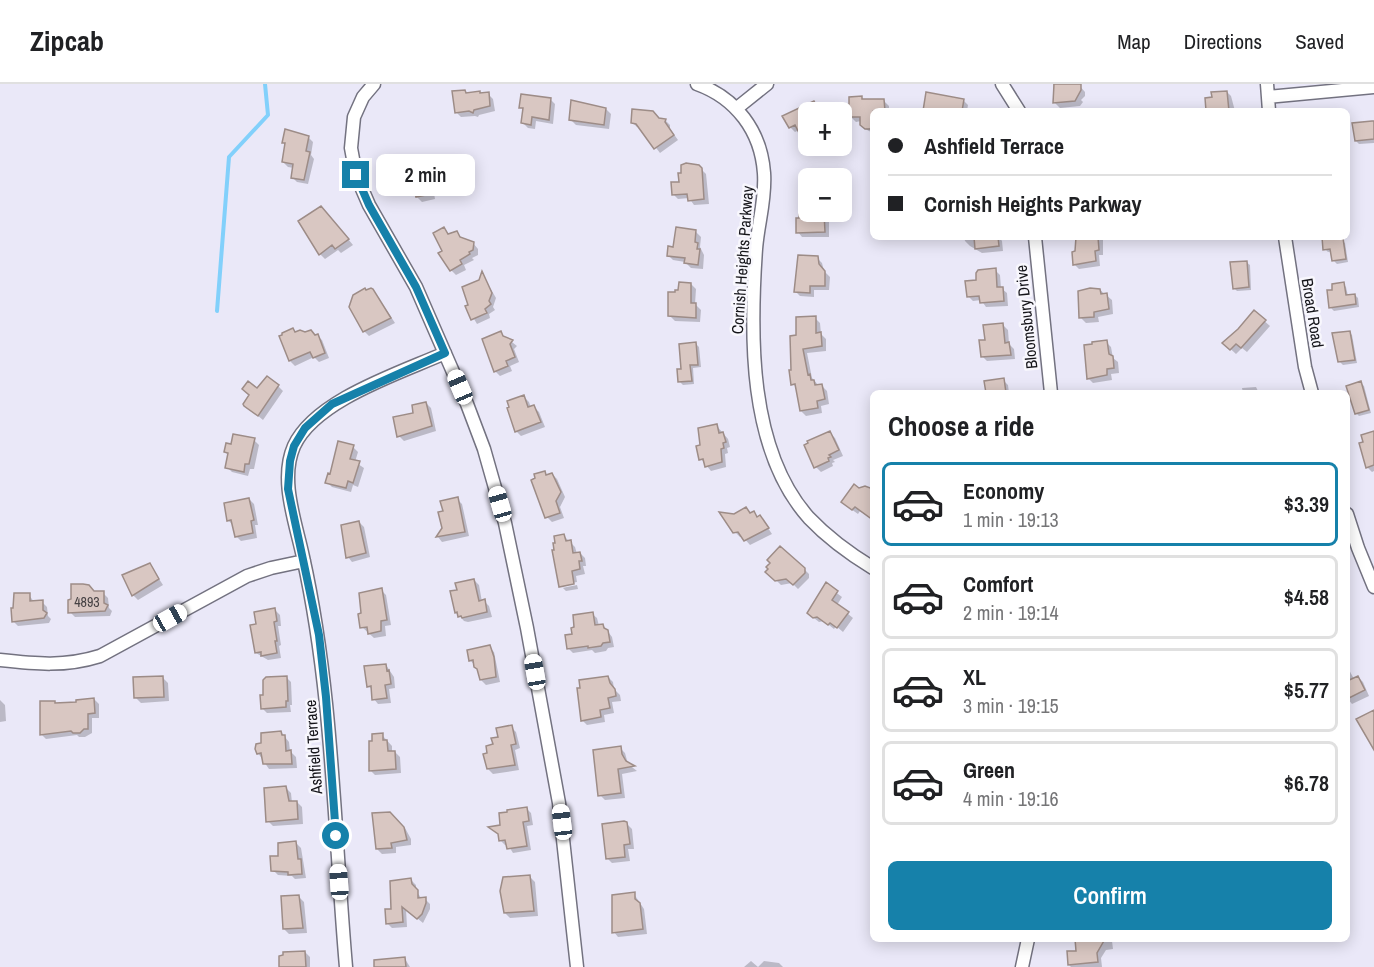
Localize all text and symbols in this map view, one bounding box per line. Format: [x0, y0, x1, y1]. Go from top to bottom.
text: Zipcab [30, 22, 104, 60]
text: Map [1117, 27, 1151, 56]
text: Directions [1184, 27, 1262, 56]
text: Saved [1295, 27, 1344, 56]
map controls [798, 102, 852, 222]
button: + [798, 102, 852, 156]
text: Ashfield Terrace [924, 131, 1064, 161]
callout: 2 min [377, 154, 476, 196]
route end [342, 161, 369, 188]
text: 2 min [404, 161, 447, 188]
button: − [798, 168, 852, 222]
street label: Cornish Heights Parkway [726, 185, 758, 335]
text: Cornish Heights Parkway [924, 189, 1142, 219]
street label: Bloomsbury Drive [1010, 264, 1042, 370]
street label: Broad Road [1297, 277, 1329, 349]
car [445, 367, 475, 407]
text: Choose a ride [888, 408, 1034, 444]
text: Economy [963, 476, 1044, 506]
icon: car [891, 477, 945, 531]
car [486, 484, 514, 524]
text: $3.39 [1284, 489, 1329, 519]
text: 1 min · 19:13 [963, 506, 1059, 533]
text: Comfort [963, 569, 1033, 599]
icon: car [891, 570, 945, 624]
text: $4.58 [1284, 582, 1329, 612]
house number: 4893 [74, 593, 100, 611]
text: 2 min · 19:14 [963, 599, 1059, 626]
car [150, 601, 190, 635]
car [523, 653, 547, 691]
text: XL [963, 662, 986, 692]
icon: car [891, 663, 945, 717]
text: $5.77 [1284, 675, 1329, 705]
text: 3 min · 19:15 [963, 692, 1059, 719]
street label: Ashfield Terrace [299, 699, 327, 796]
text: Green [963, 755, 1015, 785]
icon: car [891, 756, 945, 810]
text: $6.78 [1284, 768, 1329, 798]
text: 4 min · 19:16 [963, 785, 1059, 812]
car [551, 803, 573, 841]
route start [322, 822, 349, 849]
button: Confirm [888, 861, 1332, 930]
car [329, 863, 349, 901]

